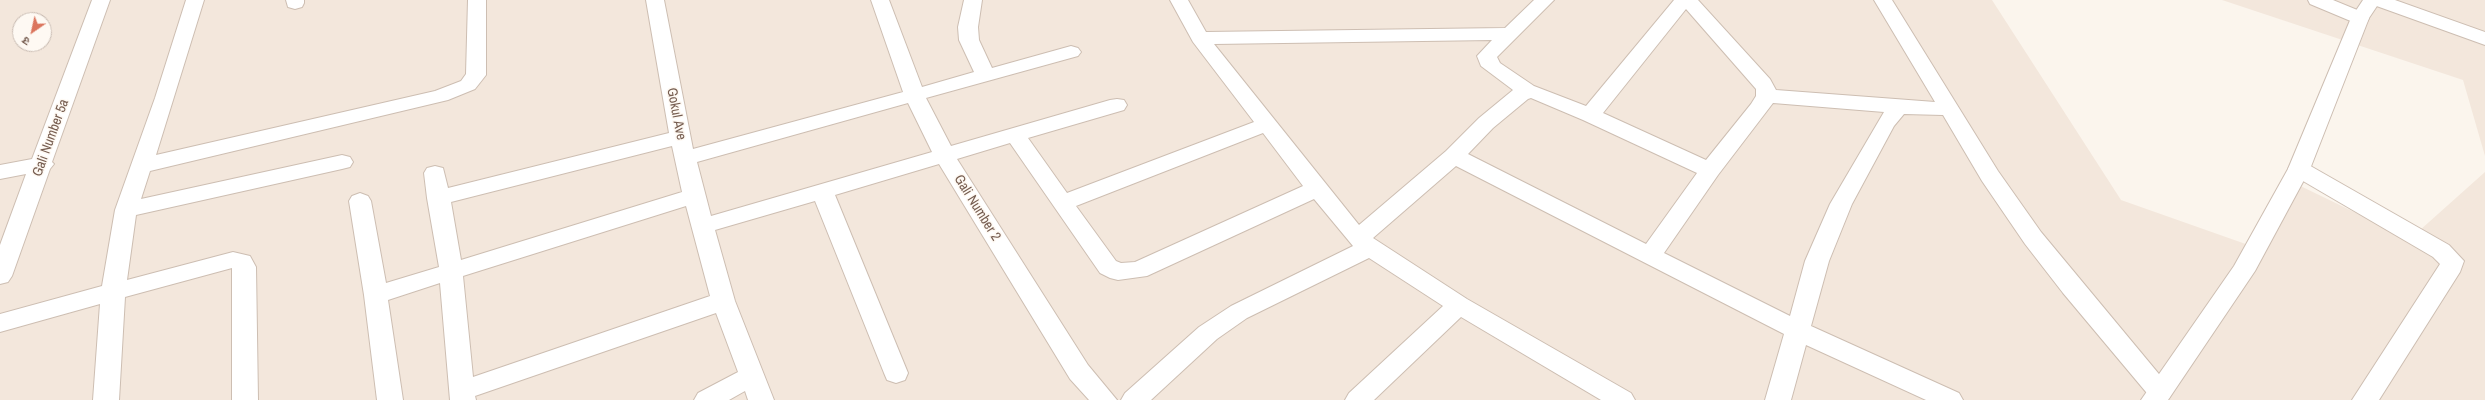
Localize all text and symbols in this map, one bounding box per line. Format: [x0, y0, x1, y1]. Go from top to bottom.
north arrow [12, 12, 52, 52]
text: उ [19, 34, 32, 49]
street label: Gokul Ave [663, 86, 689, 142]
street label: Gali Number 5a [29, 97, 73, 179]
street label: Gali Number 2 [950, 172, 1004, 244]

